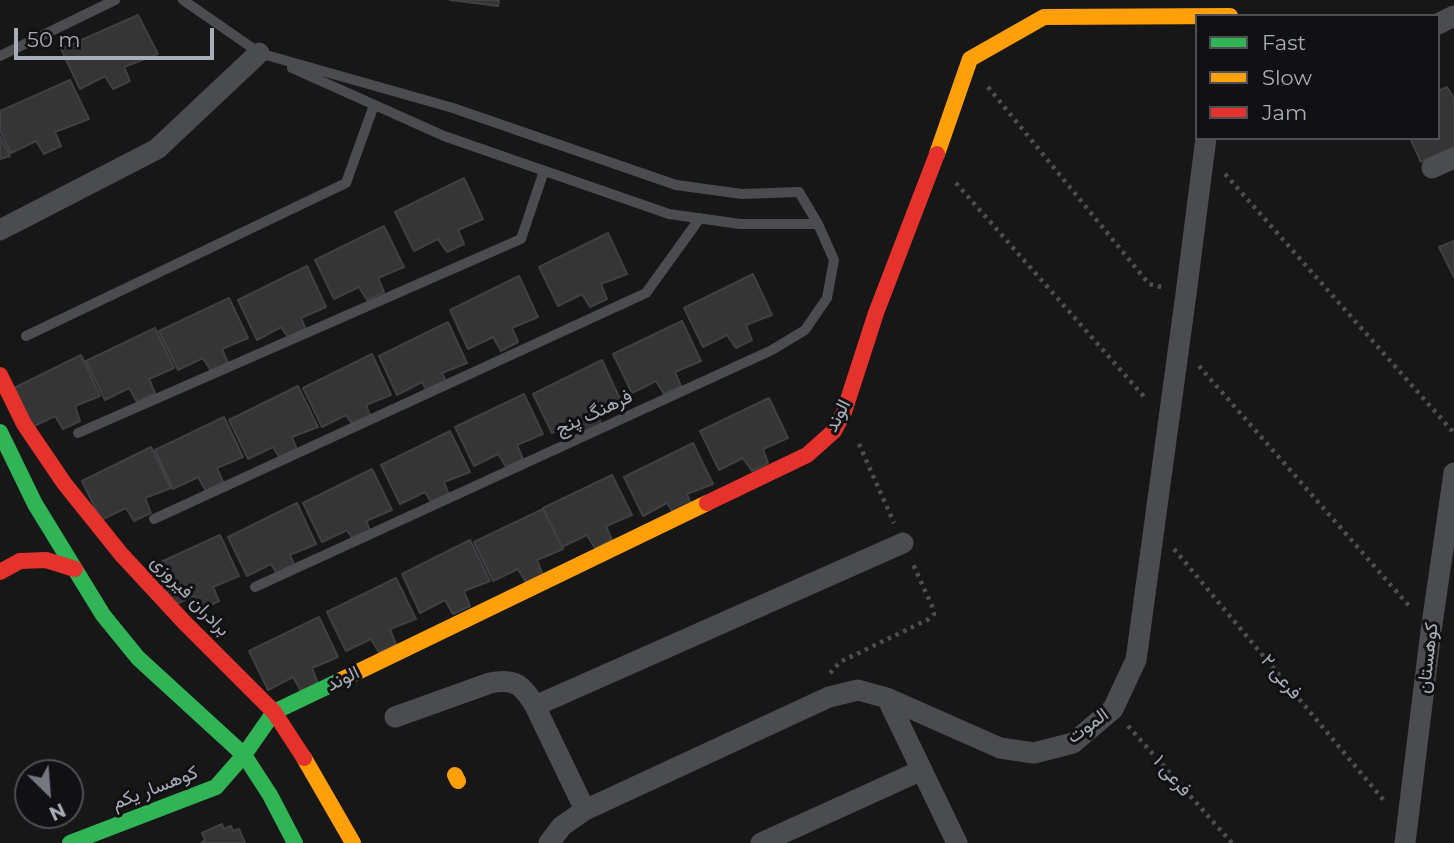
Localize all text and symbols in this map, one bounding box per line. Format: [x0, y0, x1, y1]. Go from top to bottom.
scale bar [18, 14, 217, 58]
legend [1195, 14, 1440, 140]
text: 50 m [27, 27, 81, 52]
text: Fast [1262, 30, 1306, 55]
text: Slow [1262, 65, 1312, 90]
text: Jam [1262, 100, 1307, 125]
street label: فرهنگ پنج [552, 385, 636, 441]
street label: الوند [820, 396, 856, 436]
street label: برادران فیروزی [146, 551, 234, 641]
street label: کوهستان [1412, 621, 1444, 695]
street label: فرعی ۲ [1256, 650, 1306, 704]
street label: الوند [323, 661, 363, 697]
street label: الموت [1063, 703, 1113, 749]
street label: فرعی ۱ [1148, 751, 1196, 801]
north arrow [14, 759, 84, 829]
street label: کوهسار یکم [109, 761, 201, 815]
text: N [45, 798, 69, 825]

